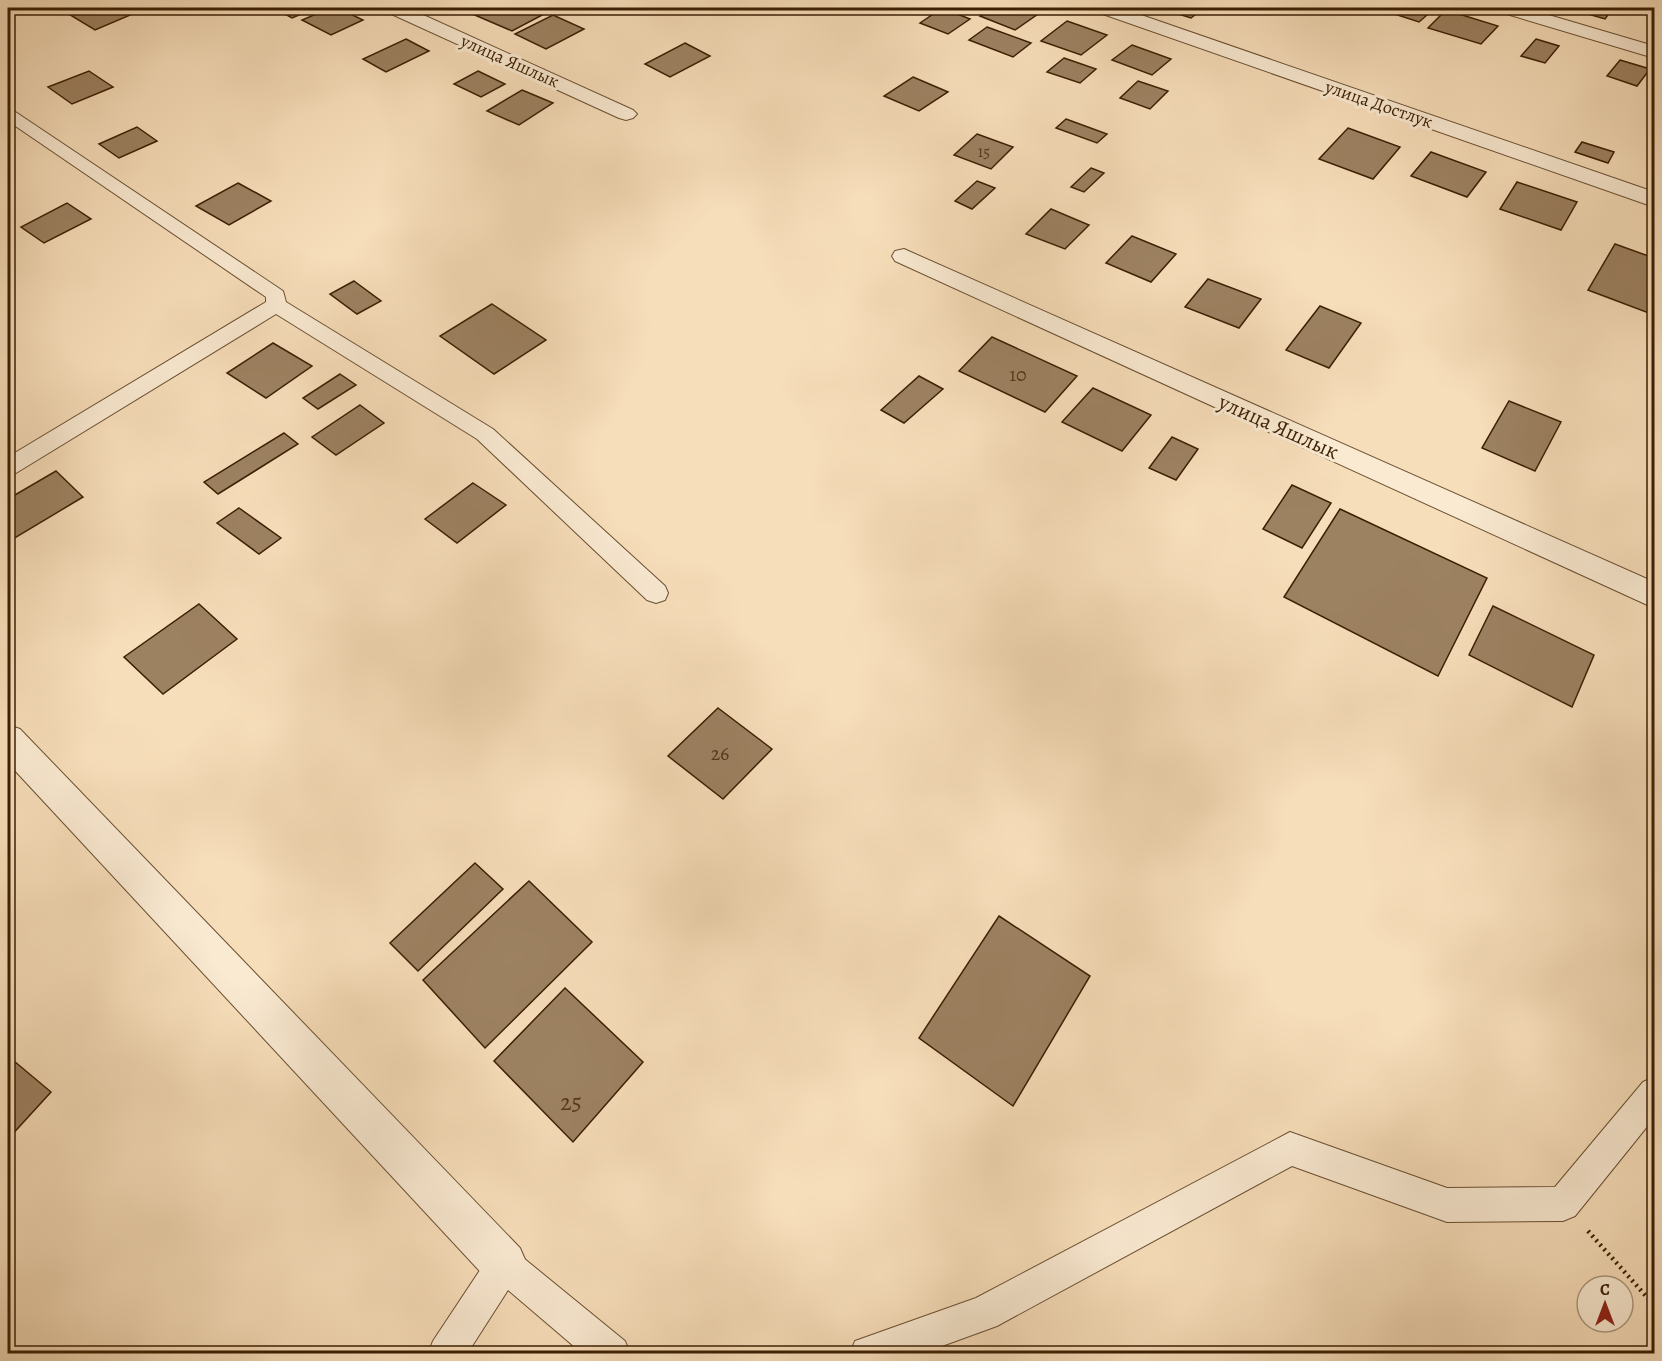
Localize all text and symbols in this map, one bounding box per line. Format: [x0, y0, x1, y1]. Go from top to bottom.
street label: улица Яшлык [456, 28, 563, 93]
street label: улица Достлук [1321, 74, 1436, 134]
house number: 15 [978, 141, 990, 163]
house number: 10 [1009, 361, 1027, 388]
street label: улица Яшлык [1213, 387, 1344, 467]
house number: 26 [711, 740, 729, 767]
house number: 25 [560, 1086, 582, 1118]
north arrow [1575, 1274, 1635, 1334]
text: С [1600, 1279, 1610, 1301]

